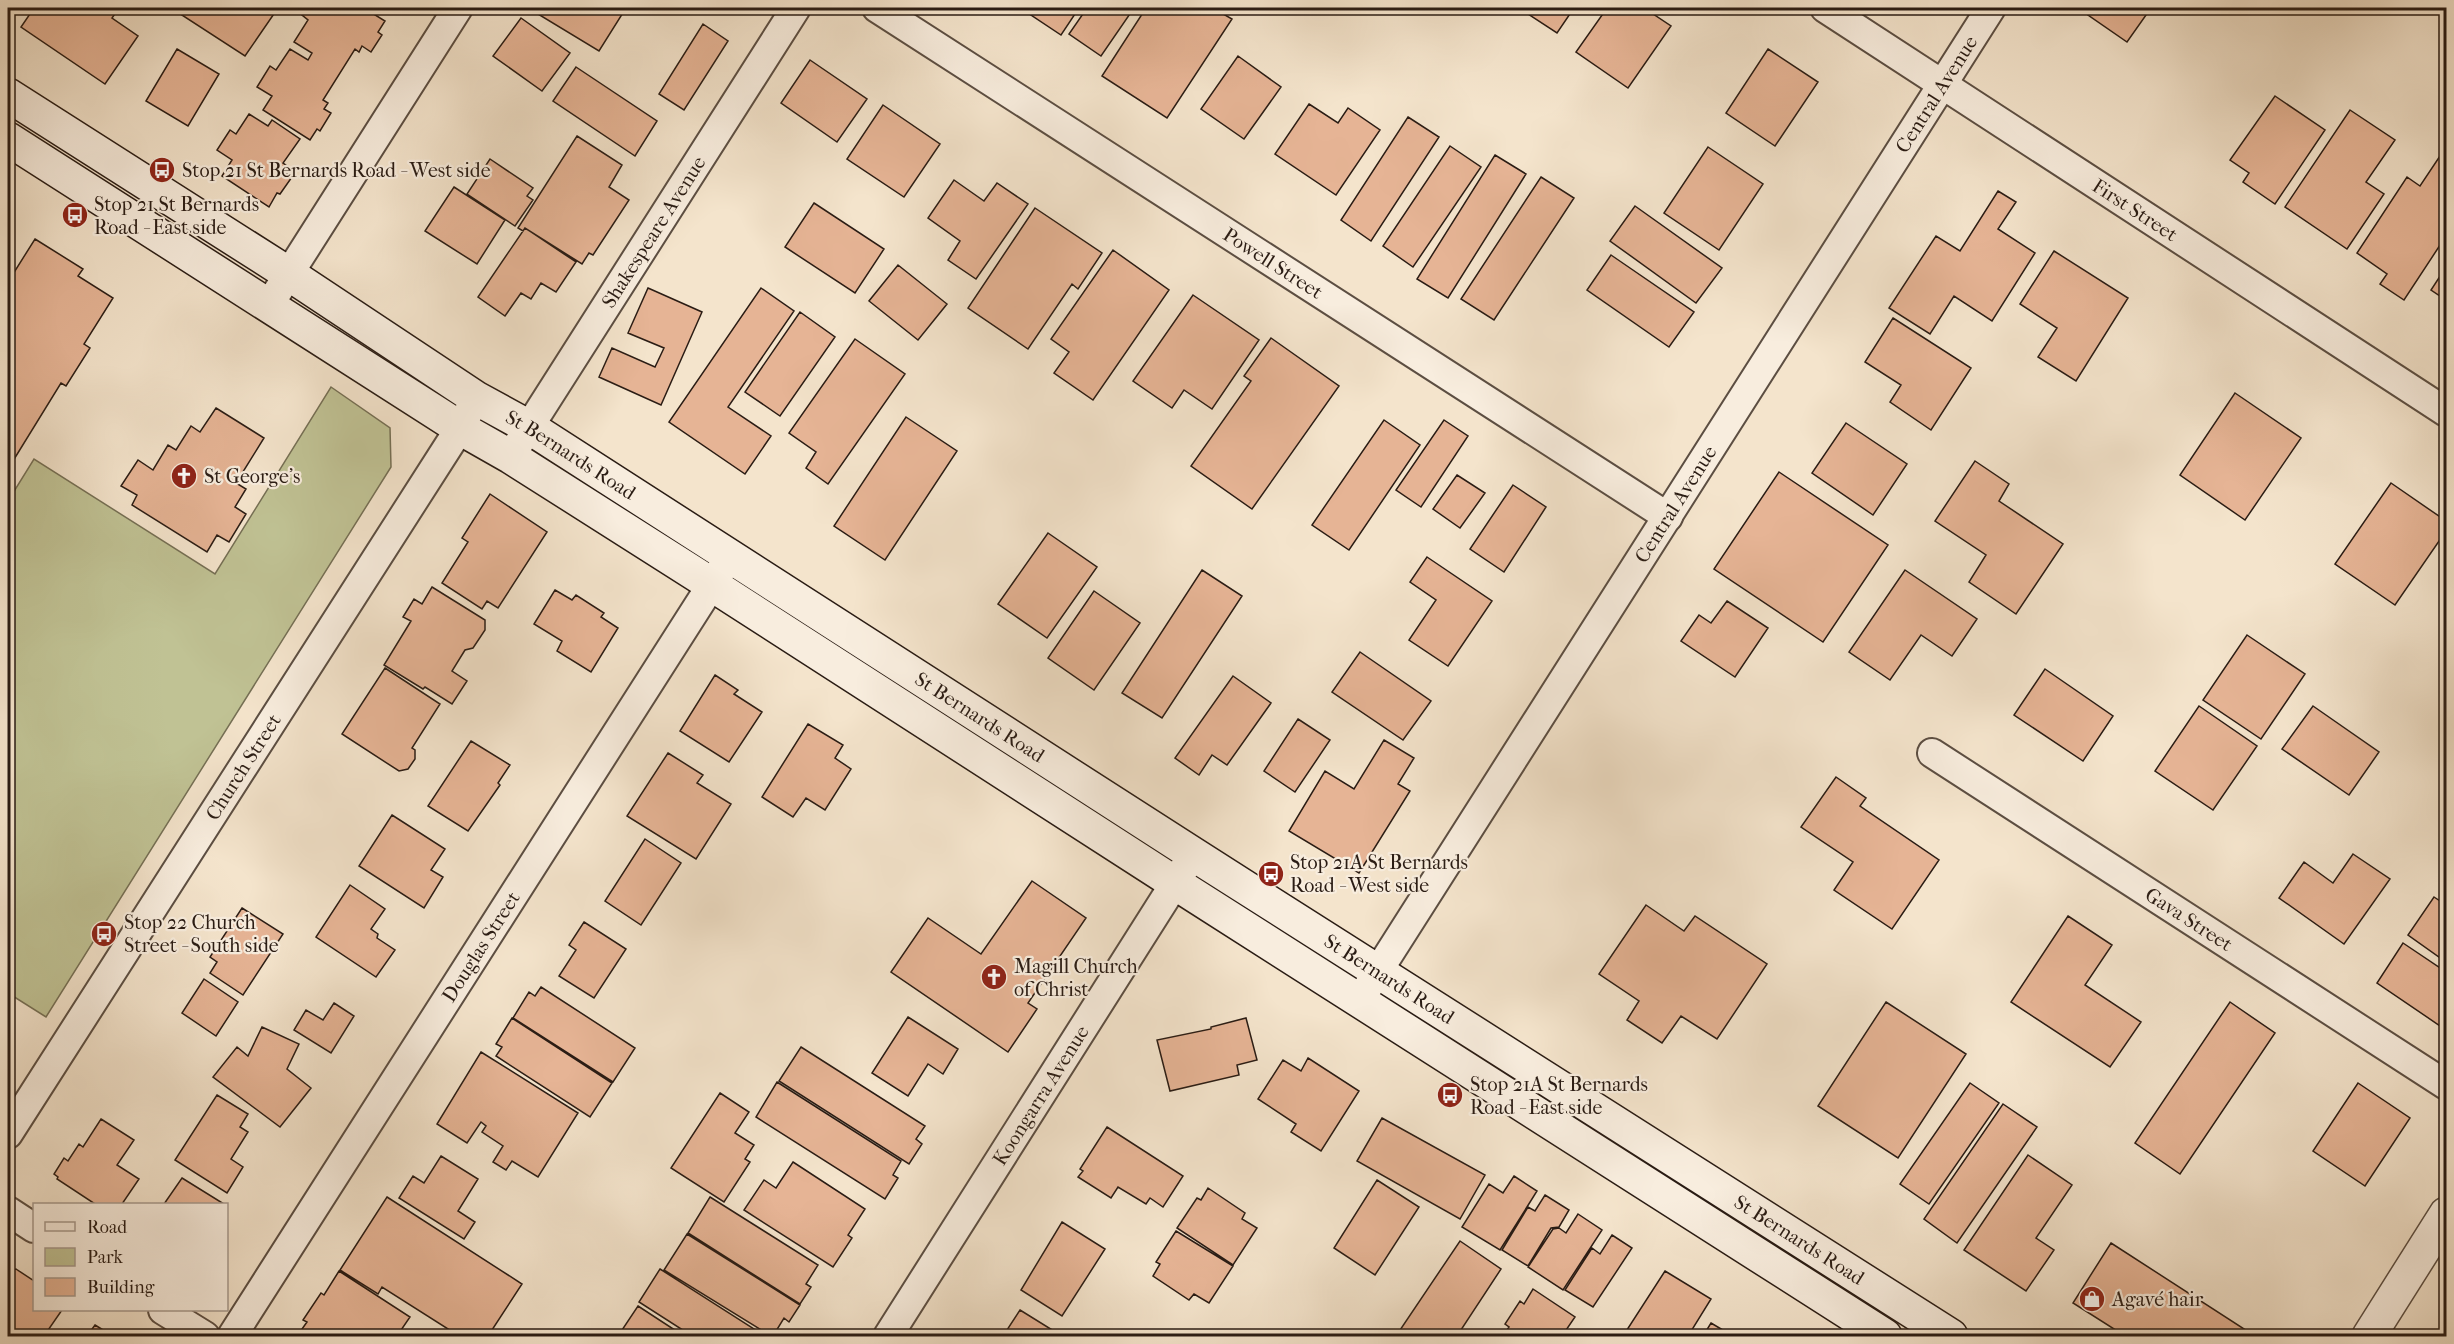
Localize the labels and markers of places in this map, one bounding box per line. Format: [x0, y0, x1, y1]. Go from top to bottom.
bus stop icon: Stop 21 St Bernards Road - West side [147, 155, 177, 185]
place label: Stop 21 St Bernards Road - West side [182, 159, 491, 182]
place label: Stop 21 St Bernards Road - East side [94, 193, 259, 239]
bus stop icon: Stop 21 St Bernards Road - East side [60, 200, 90, 230]
church icon: St George’s [169, 461, 199, 491]
place label: St George’s [204, 465, 300, 488]
place label: Stop 21A St Bernards Road - West side [1290, 851, 1468, 897]
bus stop icon: Stop 21A St Bernards Road - West side [1256, 859, 1286, 889]
place label: Stop 22 Church Street - South side [124, 911, 279, 957]
bus stop icon: Stop 22 Church Street - South side [89, 919, 119, 949]
place label: Magill Church of Christ [1014, 955, 1139, 1001]
church icon: Magill Church of Christ [979, 962, 1009, 992]
place label: Stop 21A St Bernards Road - East side [1470, 1073, 1648, 1119]
bus stop icon: Stop 21A St Bernards Road - East side [1435, 1080, 1465, 1110]
shop icon: Agavé hair [2077, 1284, 2107, 1314]
place label: Agavé hair [2111, 1288, 2204, 1311]

